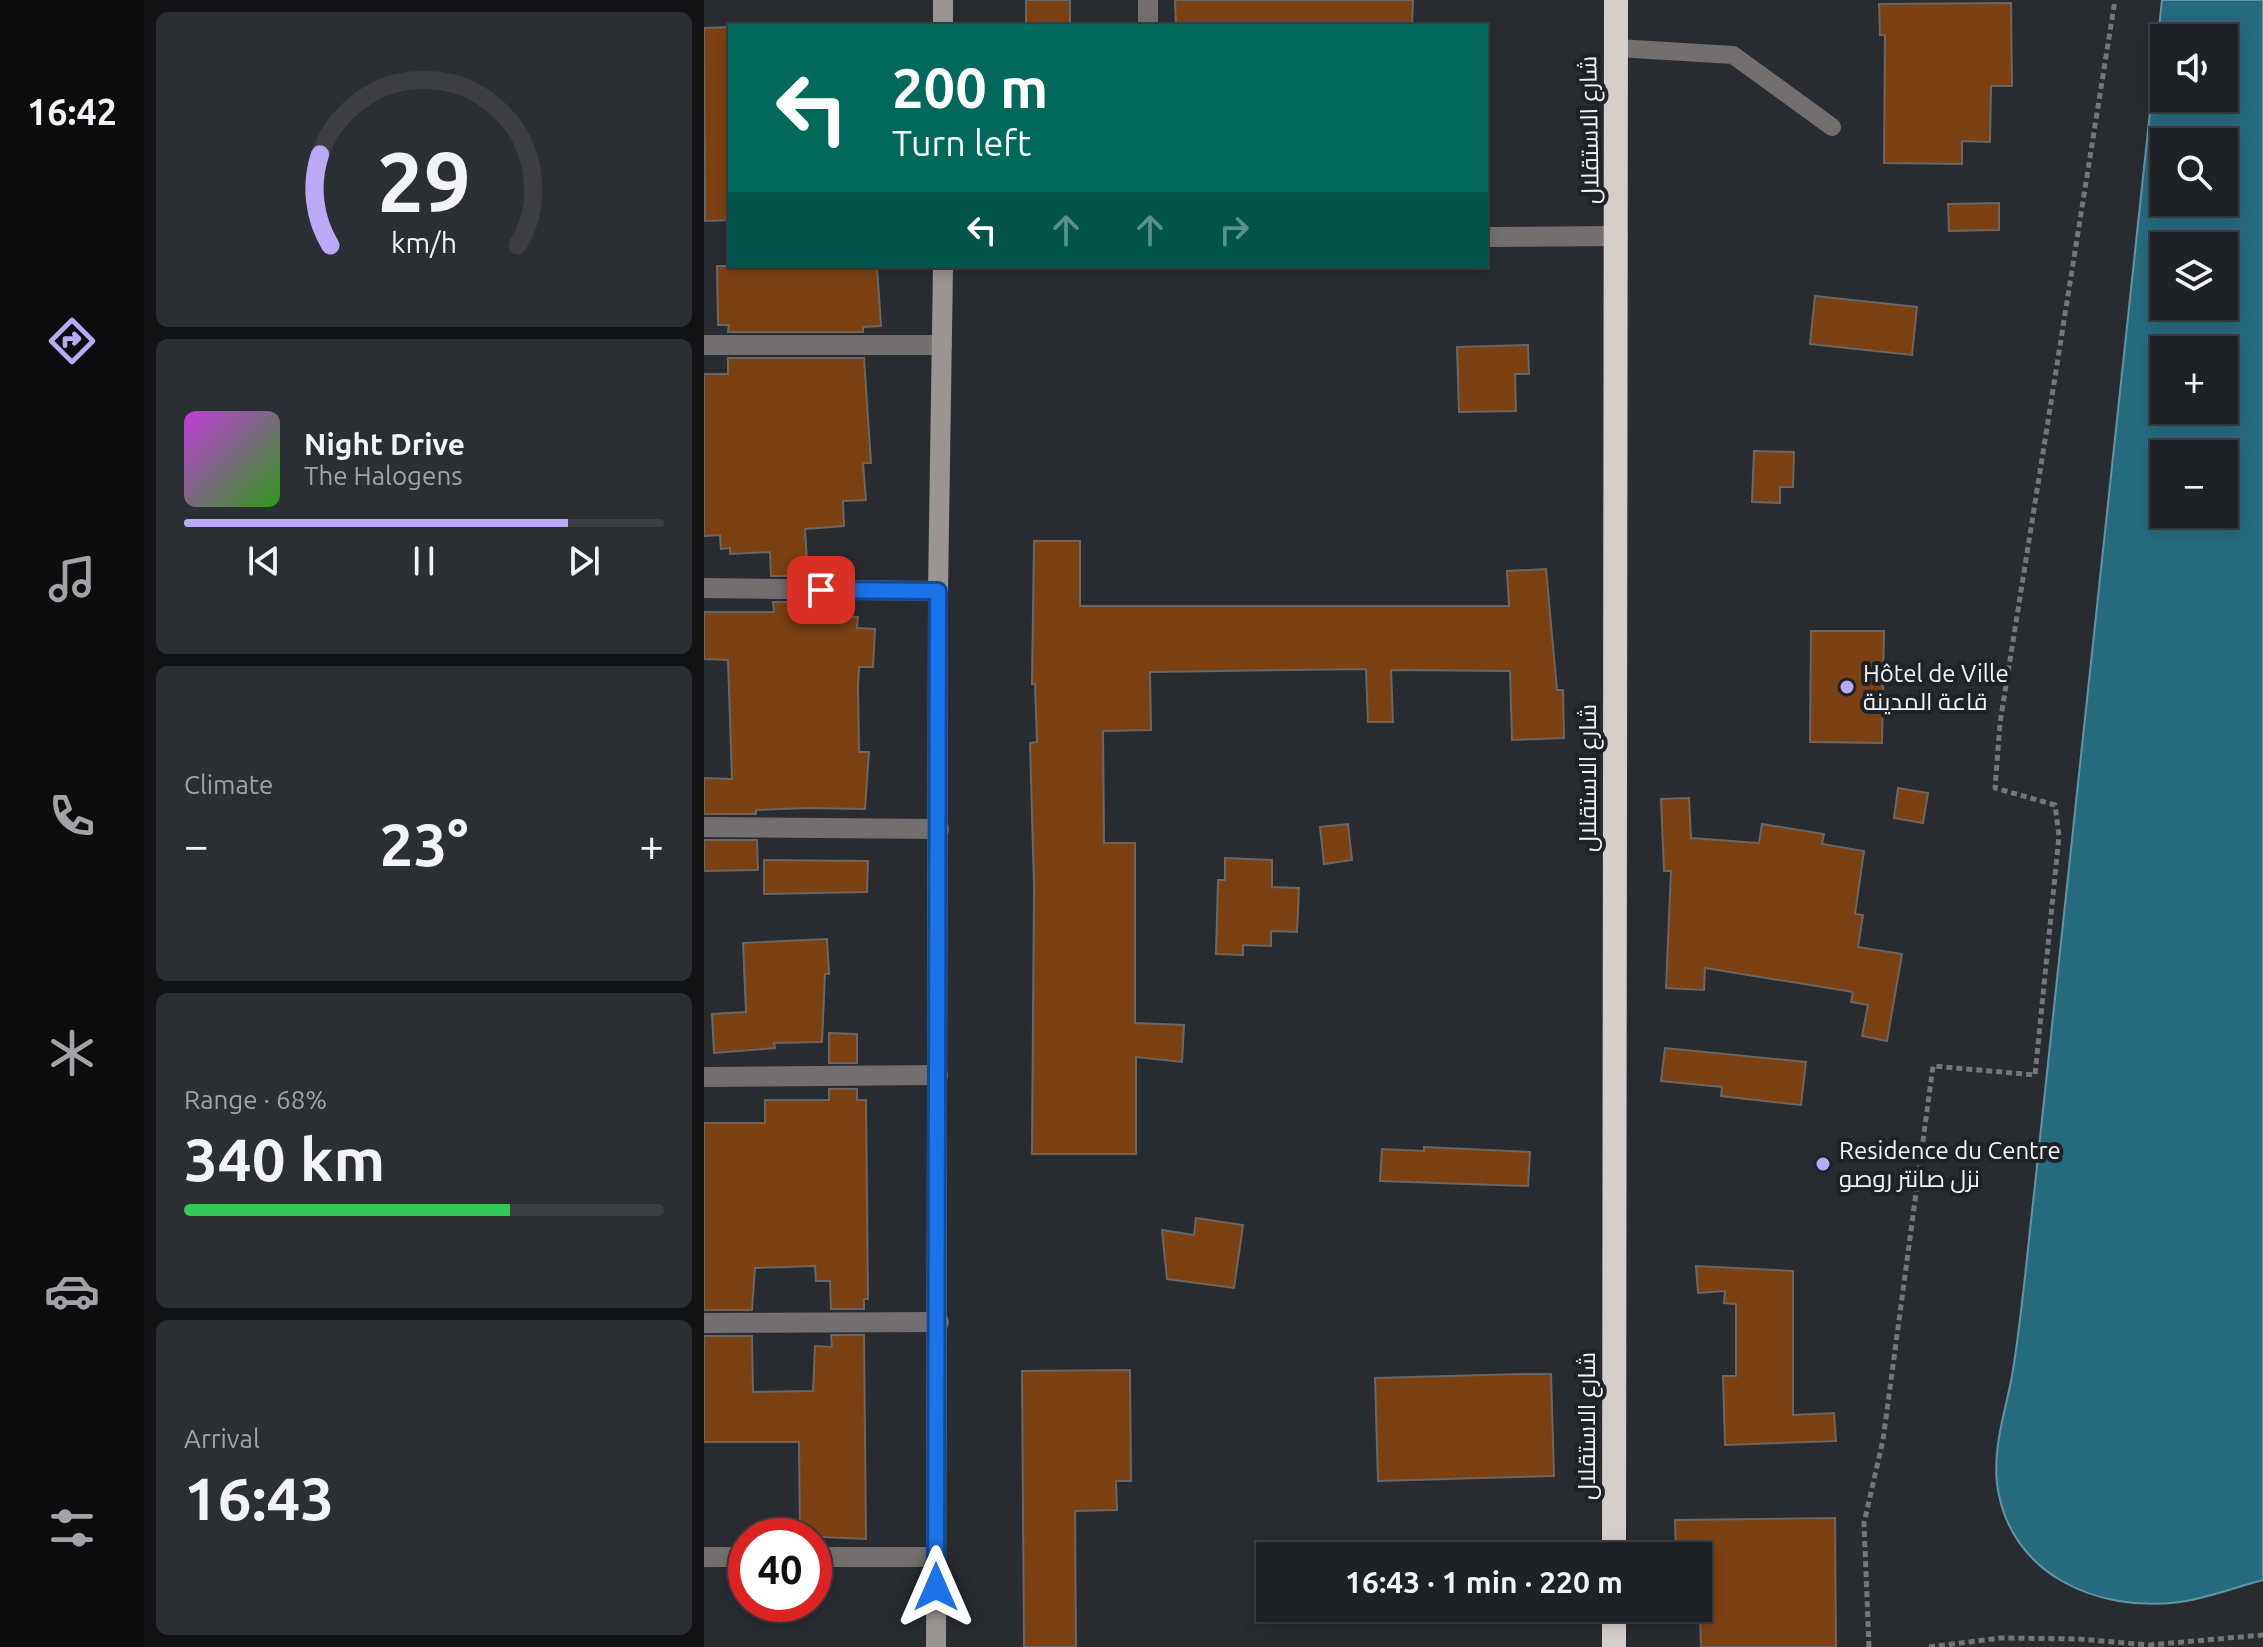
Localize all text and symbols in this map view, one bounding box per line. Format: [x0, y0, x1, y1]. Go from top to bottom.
map controls [2150, 24, 2238, 528]
button: sound [2150, 24, 2238, 112]
icon: left [760, 56, 864, 160]
text: 200 m [892, 56, 1048, 119]
street label: شارع الاستقلال [1574, 56, 1607, 204]
text: 16:42 [27, 91, 117, 132]
text: Turn left [892, 122, 1031, 163]
button: search [2150, 128, 2238, 216]
text: 29 [377, 133, 471, 227]
icon: left [960, 208, 1004, 252]
icon: ahead [1044, 208, 1088, 252]
icon: ahead [1128, 208, 1172, 252]
icon: right [1212, 208, 1256, 252]
text: km/h [391, 226, 457, 258]
button: layers [2150, 232, 2238, 320]
icon: directions [44, 313, 100, 369]
button: + [2150, 336, 2238, 424]
text: Night Drive [304, 427, 465, 461]
button: − [2150, 440, 2238, 528]
text: The Halogens [304, 461, 463, 490]
icon: previous [242, 539, 286, 583]
icon: pause [402, 539, 446, 583]
icon: next [562, 539, 606, 583]
icon: music [44, 551, 100, 607]
pin [787, 556, 855, 624]
icon: arrive [799, 568, 843, 612]
place label: Hôtel de Ville قاعة المدينة [1863, 660, 2009, 715]
marker: Hôtel de Ville قاعة المدينة [1838, 678, 1856, 696]
street label: شارع الاستقلال [1574, 704, 1604, 852]
text: Climate [184, 770, 273, 799]
icon: phone [44, 788, 100, 844]
text: 23° [380, 810, 468, 877]
text: − [184, 820, 209, 869]
text: + [639, 820, 664, 869]
icon: climate [44, 1025, 100, 1081]
text: Range · 68% [184, 1085, 327, 1114]
text: 340 km [184, 1125, 385, 1192]
place label: Residence du Centre نزل صانتر روصو [1839, 1137, 2061, 1193]
marker: Residence du Centre نزل صانتر روصو [1814, 1155, 1832, 1173]
icon: car [44, 1263, 100, 1319]
street label: شارع الاستقلال [1573, 1352, 1603, 1500]
text: Arrival [184, 1424, 260, 1453]
text: 16:43 [184, 1464, 334, 1531]
icon: filters [44, 1500, 100, 1556]
speed limit sign: 40 [728, 1518, 832, 1622]
position arrow [894, 1545, 978, 1629]
text: 16:43 · 1 min · 220 m [1345, 1565, 1623, 1599]

